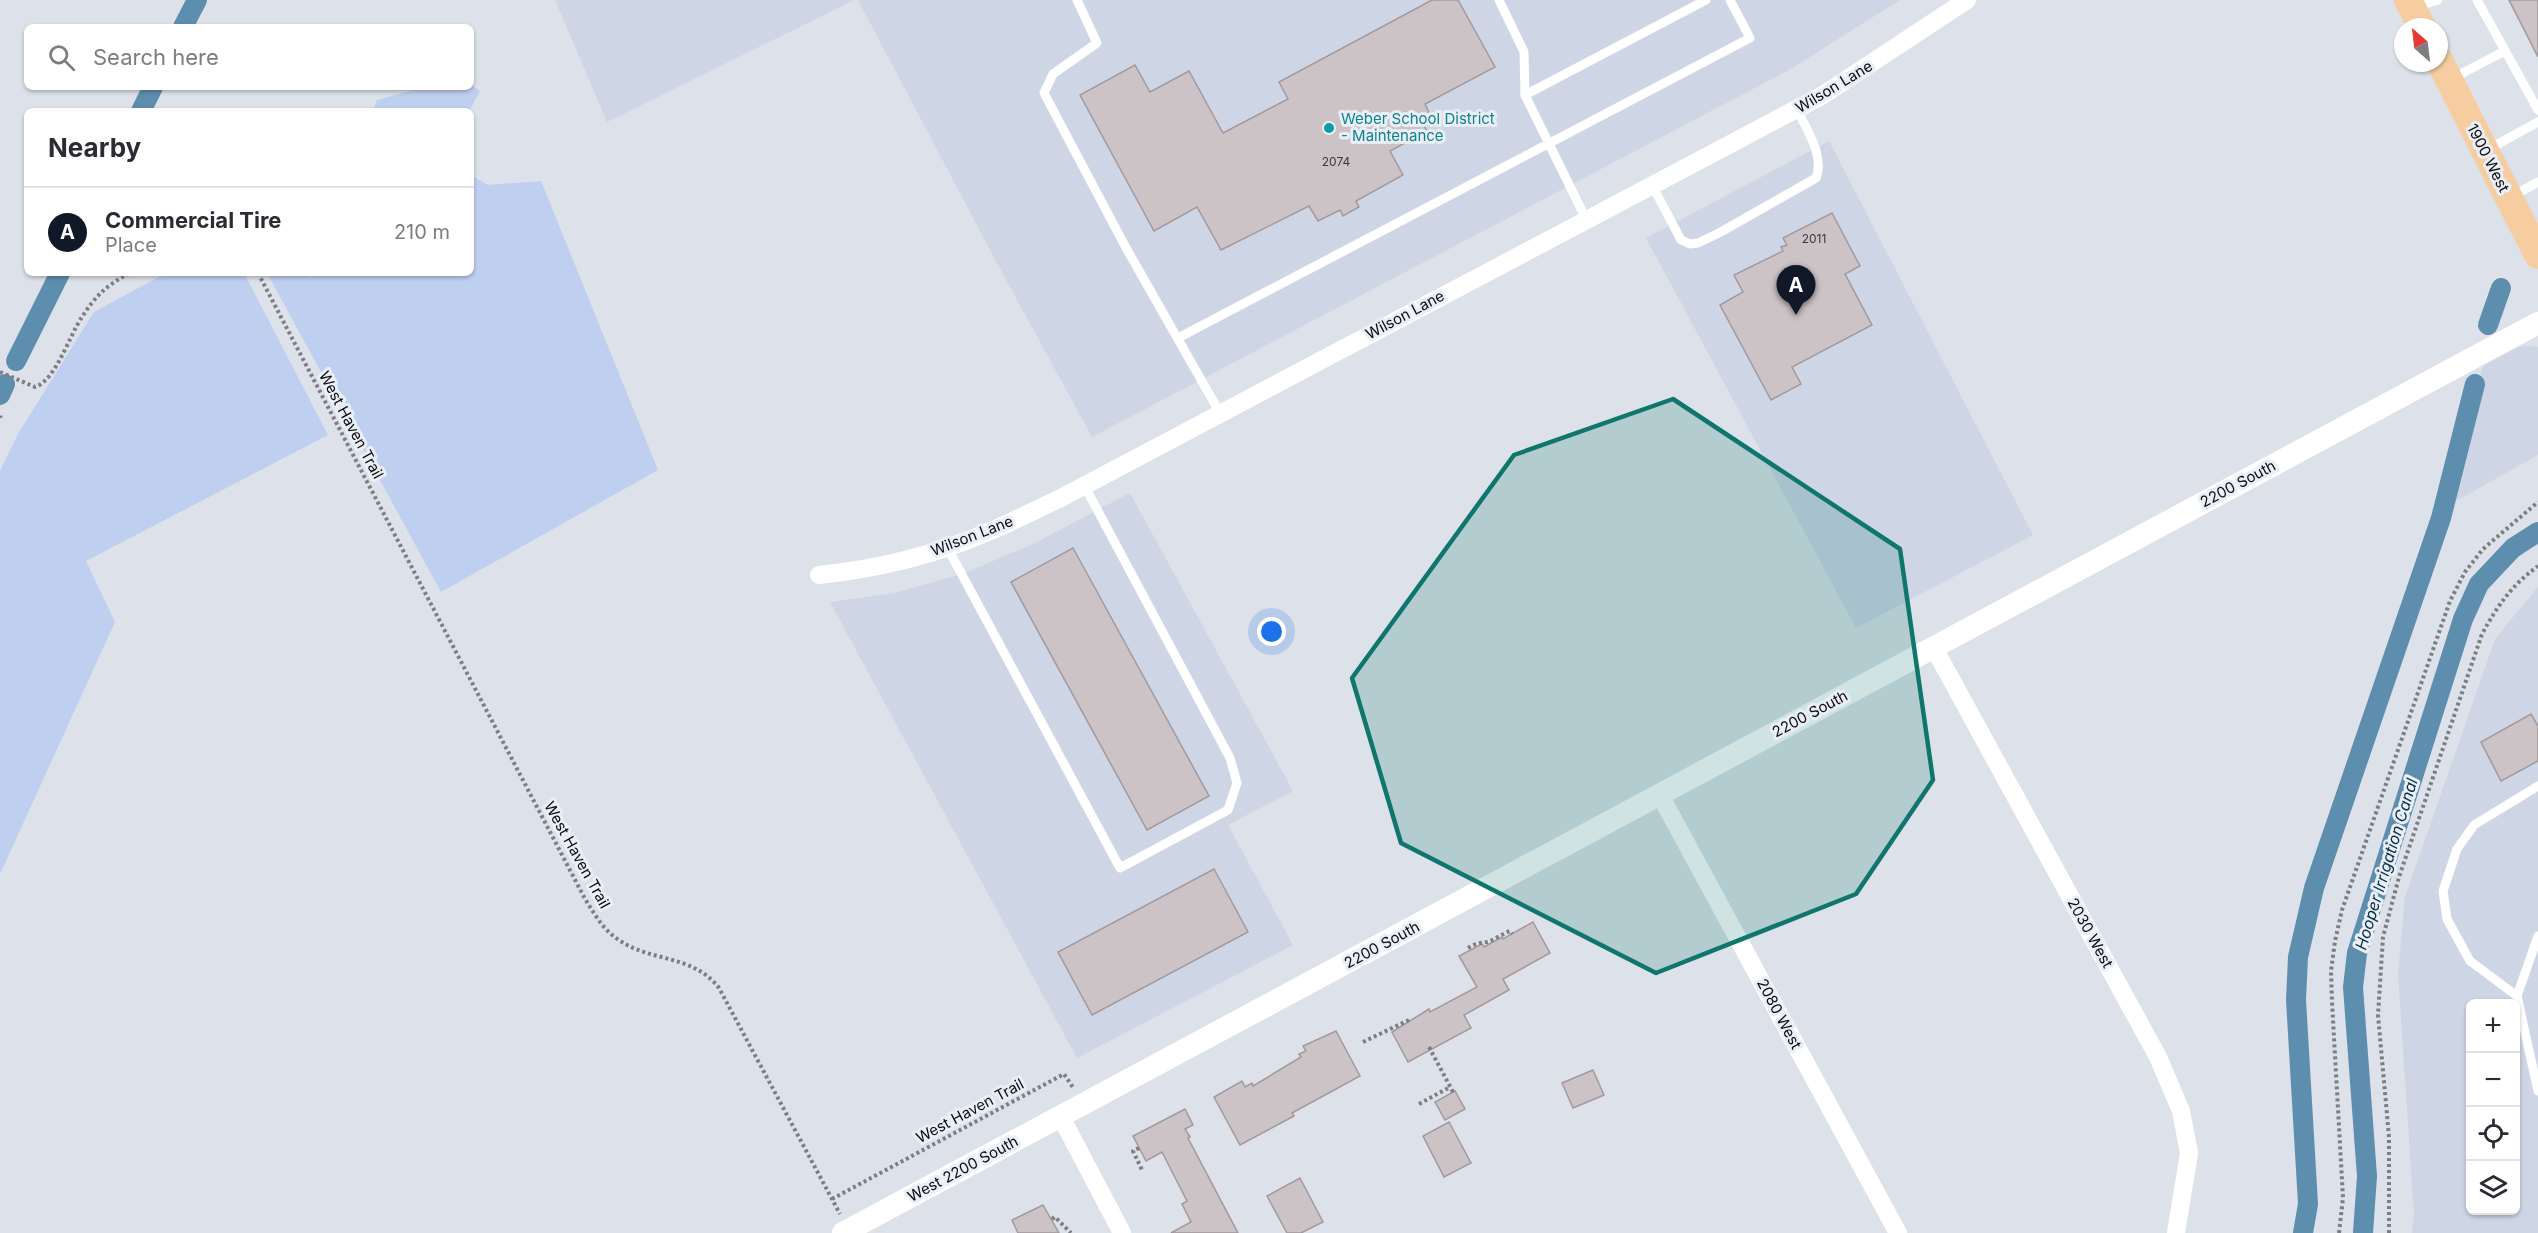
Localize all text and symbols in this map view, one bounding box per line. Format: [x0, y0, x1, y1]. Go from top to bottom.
north arrow [2394, 18, 2448, 72]
search box [24, 24, 474, 90]
icon: search [45, 41, 78, 74]
text: Search here [93, 44, 219, 70]
street label: Wilson Lane [1792, 56, 1876, 117]
place label: Weber School District - Maintenance [1341, 109, 1495, 145]
street label: 1900 West [2463, 120, 2514, 195]
marker: Weber School District - Maintenance [1322, 121, 1336, 135]
text: Nearby [48, 132, 141, 163]
house number: 2074 [1322, 154, 1350, 169]
text: Commercial Tire [105, 207, 281, 233]
text: A [60, 220, 75, 244]
text: 210 m [394, 220, 450, 244]
house number: 2011 [1802, 231, 1826, 246]
text: Place [105, 233, 157, 257]
pin: A [1776, 266, 1816, 315]
street label: Wilson Lane [1362, 286, 1447, 343]
street label: West Haven Trail [315, 368, 388, 482]
street label: 2200 South [2197, 456, 2279, 511]
street label: Wilson Lane [928, 511, 1016, 560]
your location [1257, 617, 1286, 646]
street label: 2200 South [1769, 686, 1851, 741]
water label: Hooper Irrigation Canal [2350, 776, 2422, 952]
street label: West Haven Trail [540, 798, 615, 912]
street label: 2030 West [2063, 894, 2117, 971]
street label: 2200 South [1341, 917, 1423, 972]
street label: 2080 West [1753, 975, 1806, 1052]
map controls [2466, 999, 2520, 1215]
button: + [2466, 999, 2520, 1053]
button: − [2466, 1053, 2520, 1107]
street label: West Haven Trail [913, 1074, 1027, 1147]
button: locate [2466, 1107, 2520, 1161]
street label: West 2200 South [904, 1131, 1021, 1206]
button: layers [2466, 1161, 2520, 1215]

